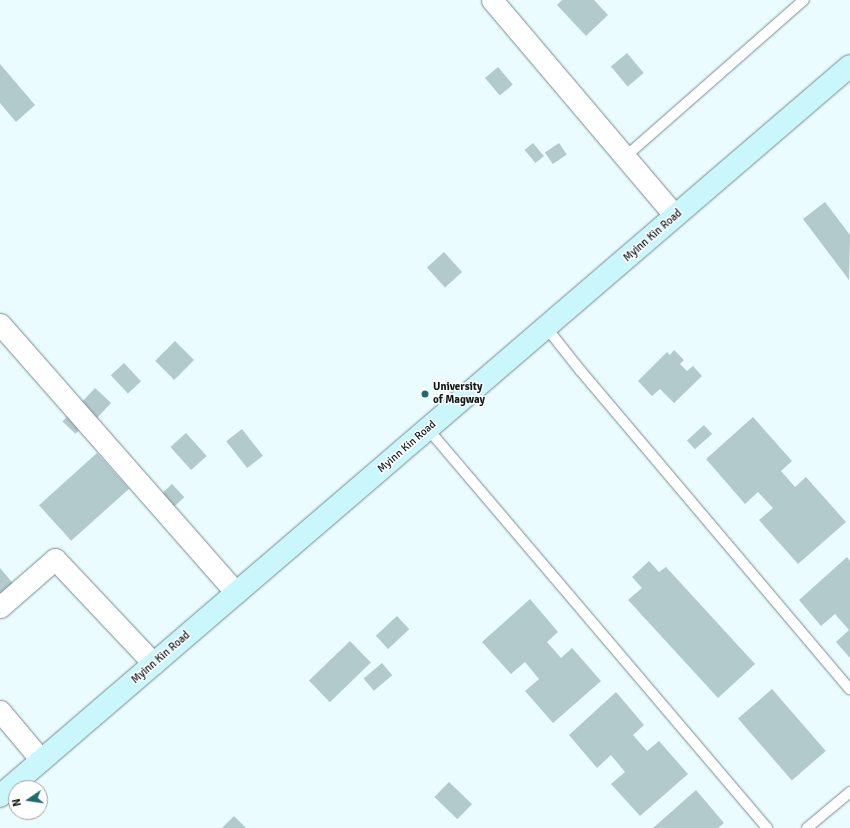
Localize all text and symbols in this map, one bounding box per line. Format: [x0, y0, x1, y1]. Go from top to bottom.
street label: Myinn Kin Road [621, 207, 685, 265]
place label: University of Magway [433, 381, 485, 407]
marker: University of Magway [420, 389, 430, 399]
street label: Myinn Kin Road [375, 418, 439, 476]
street label: Myinn Kin Road [129, 629, 193, 687]
north arrow [8, 780, 48, 820]
text: N [10, 797, 24, 808]

